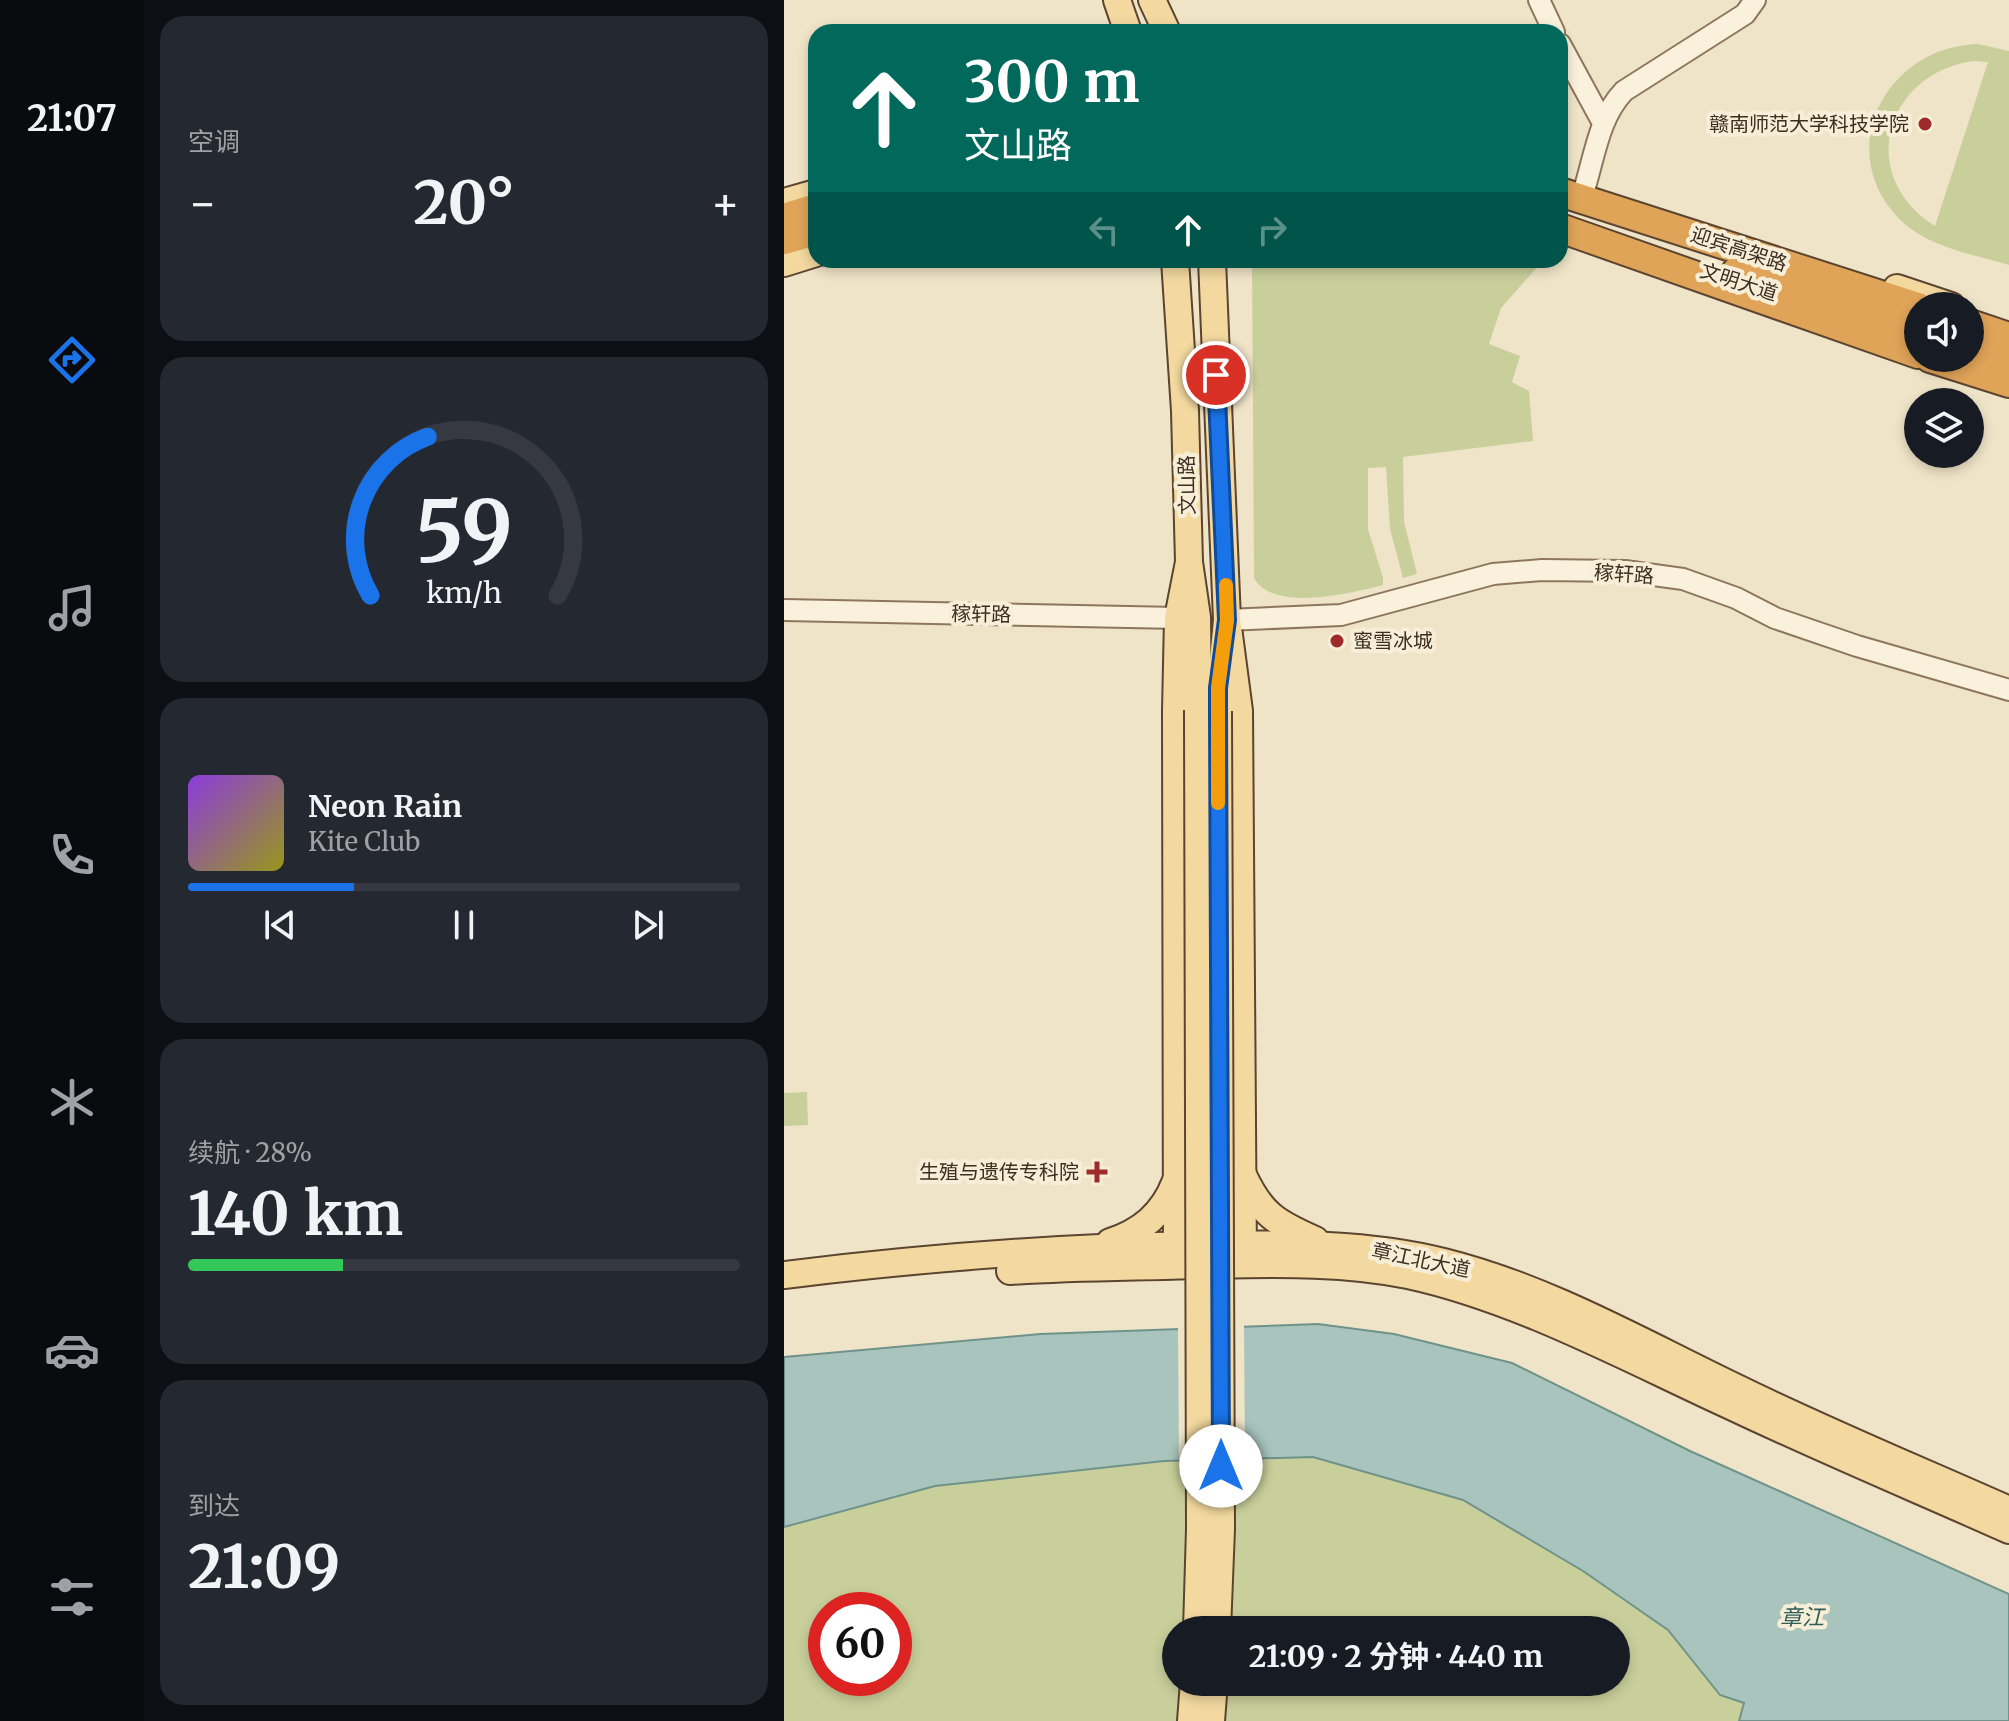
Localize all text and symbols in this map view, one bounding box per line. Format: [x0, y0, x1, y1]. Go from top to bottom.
text: 300 m [964, 47, 1140, 117]
icon: ahead [832, 56, 936, 160]
text: 21:07 [27, 96, 117, 141]
place label: 赣南师范大学科技学院 [1709, 111, 1909, 136]
marker: 赣南师范大学科技学院 [1916, 115, 1934, 133]
text: 文山路 [964, 123, 1072, 168]
text: 空调 [188, 125, 240, 158]
text: 20° [413, 165, 515, 240]
text: − [188, 176, 217, 231]
text: + [711, 176, 740, 231]
icon: left [1082, 208, 1126, 252]
icon: ahead [1166, 208, 1210, 252]
icon: right [1250, 208, 1294, 252]
street label: 迎宾高架路 [1688, 221, 1791, 276]
street label: 文明大道 [1697, 257, 1781, 306]
map controls [1904, 292, 1984, 468]
button: sound [1904, 292, 1984, 372]
icon: directions [44, 332, 100, 388]
pin [1182, 341, 1250, 409]
icon: arrive [1194, 353, 1238, 397]
button: layers [1904, 388, 1984, 468]
street label: 文山路 [1173, 455, 1200, 515]
text: 59 [415, 479, 513, 584]
street label: 稼轩路 [1593, 559, 1655, 588]
text: km/h [426, 575, 502, 611]
icon: music [44, 580, 100, 636]
street label: 稼轩路 [951, 600, 1011, 627]
place label: 蜜雪冰城 [1353, 628, 1433, 653]
marker: 蜜雪冰城 [1328, 632, 1346, 650]
text: Neon Rain [308, 787, 462, 825]
text: Kite Club [308, 825, 420, 858]
icon: phone [44, 827, 100, 883]
icon: previous [258, 903, 302, 947]
icon: pause [442, 903, 486, 947]
icon: next [626, 903, 670, 947]
icon: climate [44, 1074, 100, 1130]
text: 续航 · 28% [188, 1136, 312, 1169]
place label: 生殖与遗传专科院 [919, 1159, 1079, 1184]
marker: 生殖与遗传专科院 [1086, 1161, 1108, 1183]
text: 140 km [188, 1176, 403, 1251]
street label: 章江北大道 [1370, 1237, 1473, 1282]
icon: car [44, 1322, 100, 1378]
position arrow [1179, 1424, 1263, 1508]
text: 到达 [188, 1489, 240, 1522]
text: 21:09 [188, 1529, 340, 1604]
icon: filters [44, 1569, 100, 1625]
speed limit sign: 60 [808, 1592, 912, 1696]
water label: 章江 [1780, 1603, 1826, 1631]
text: 21:09 · 2 分钟 · 440 m [1249, 1637, 1543, 1675]

